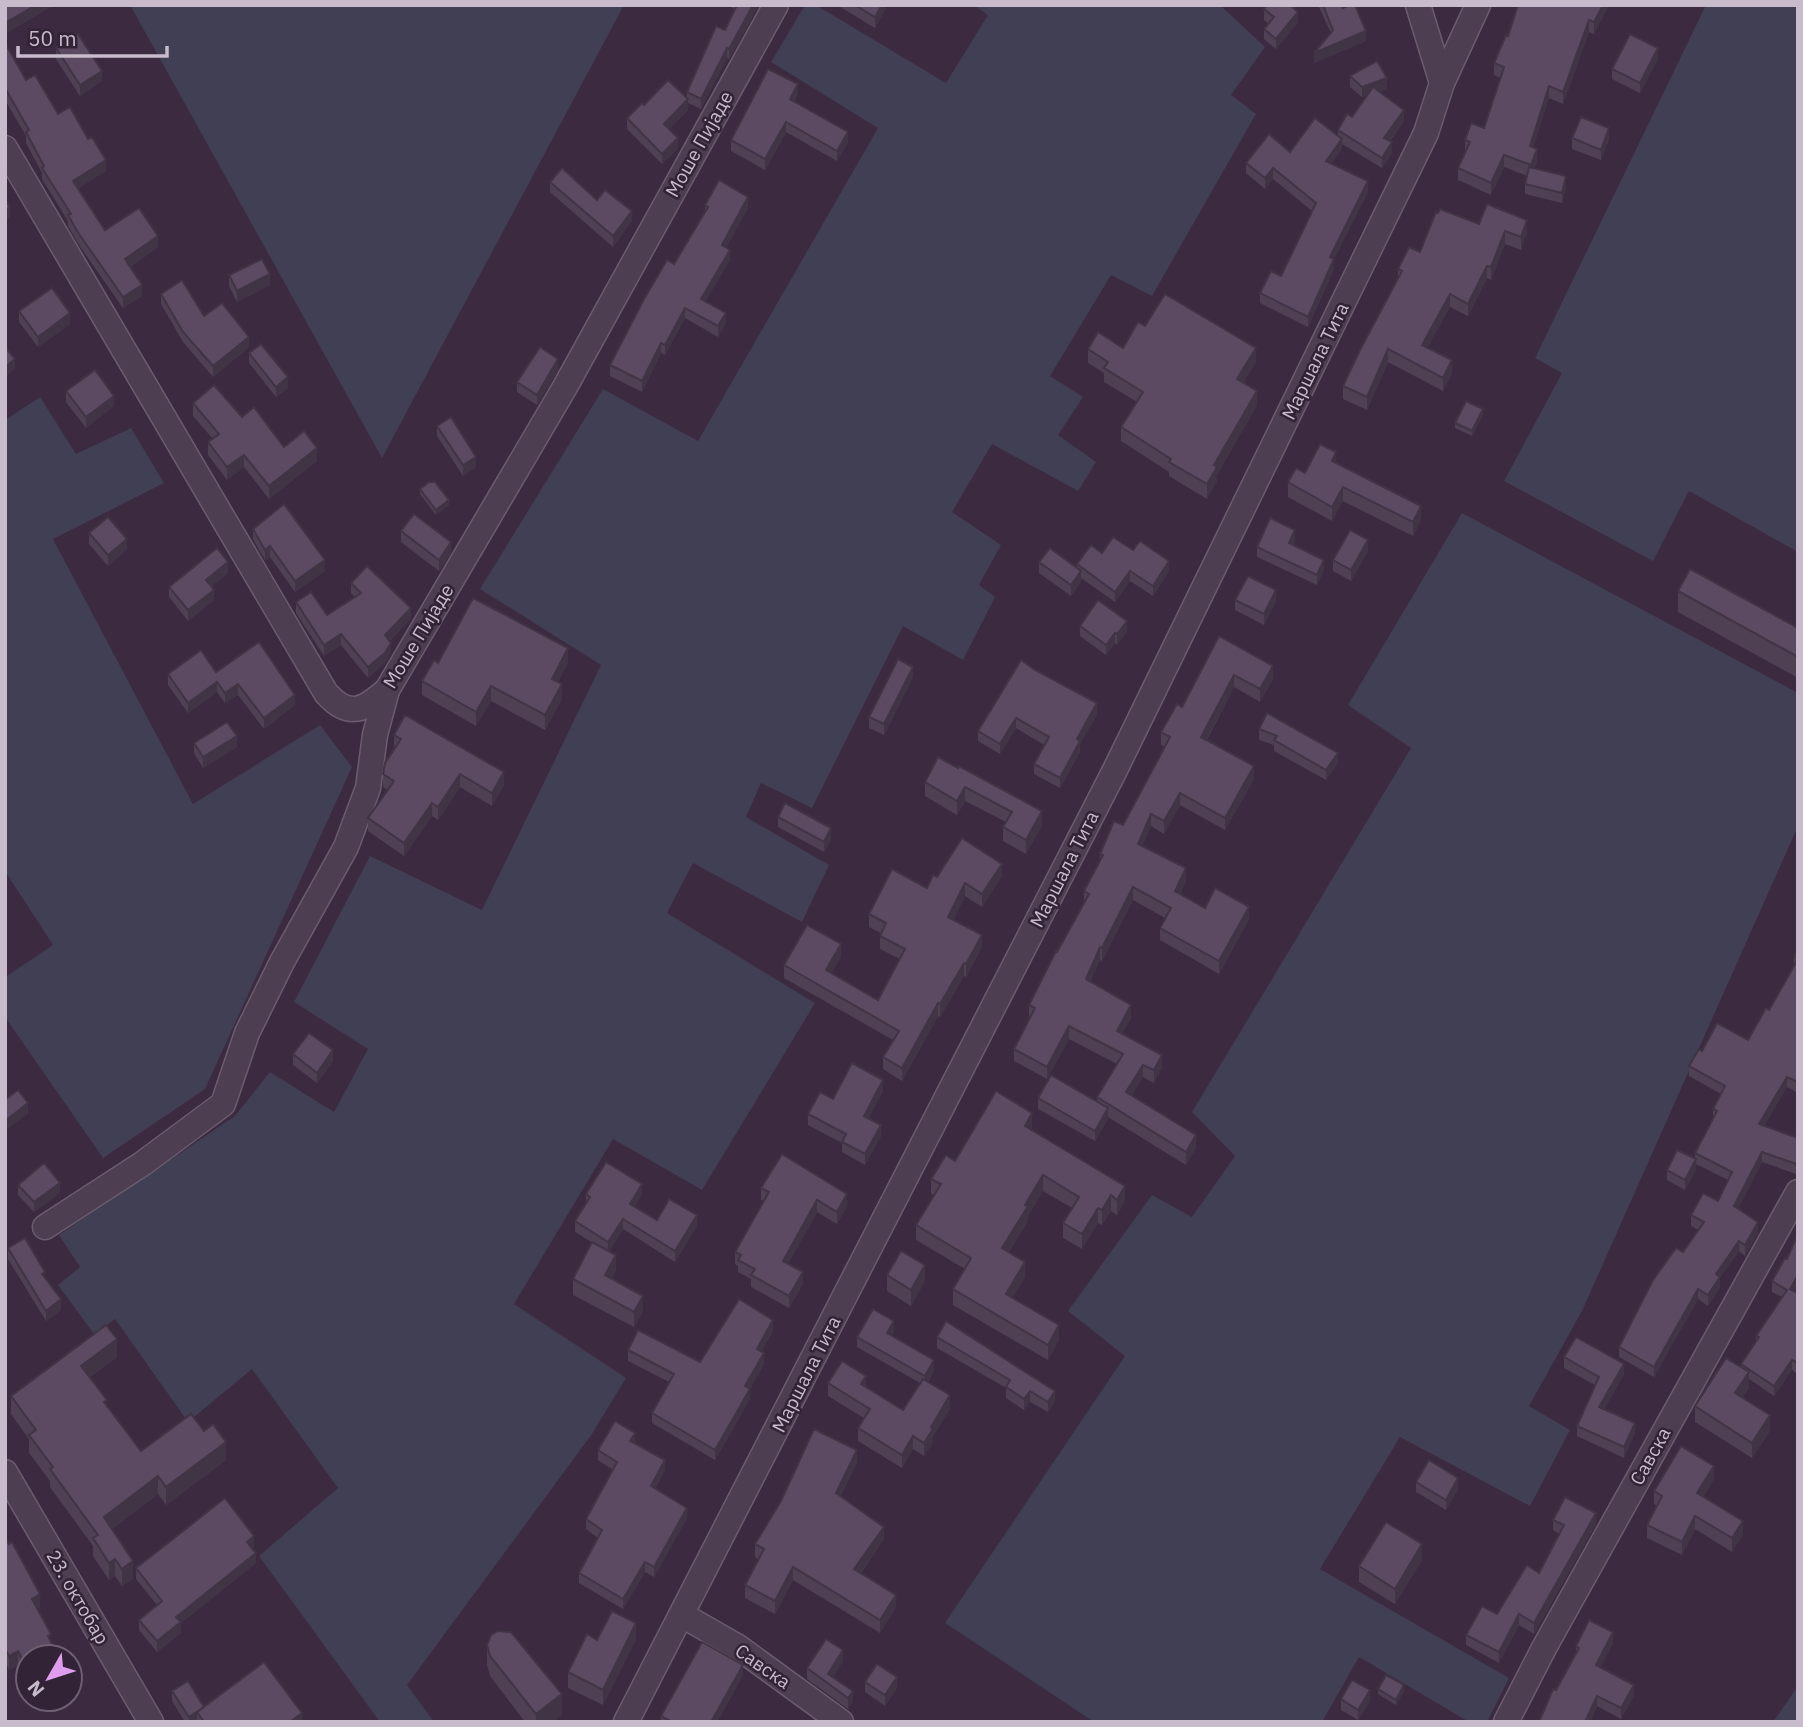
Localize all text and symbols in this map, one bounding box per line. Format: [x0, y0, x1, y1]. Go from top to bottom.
scale bar [18, 14, 166, 58]
text: 50 m [28, 24, 77, 52]
street label: Моше Пијаде [660, 87, 738, 201]
street label: Маршала Тита [1276, 298, 1354, 424]
street label: Моше Пијаде [377, 579, 459, 693]
street label: Маршала Тита [1024, 807, 1104, 931]
street label: Маршала Тита [766, 1312, 846, 1436]
street label: Савска [1624, 1423, 1676, 1489]
street label: 23. октобар [41, 1546, 115, 1648]
street label: Савска [731, 1638, 795, 1694]
north arrow [14, 1643, 84, 1713]
text: N [22, 1676, 49, 1702]

